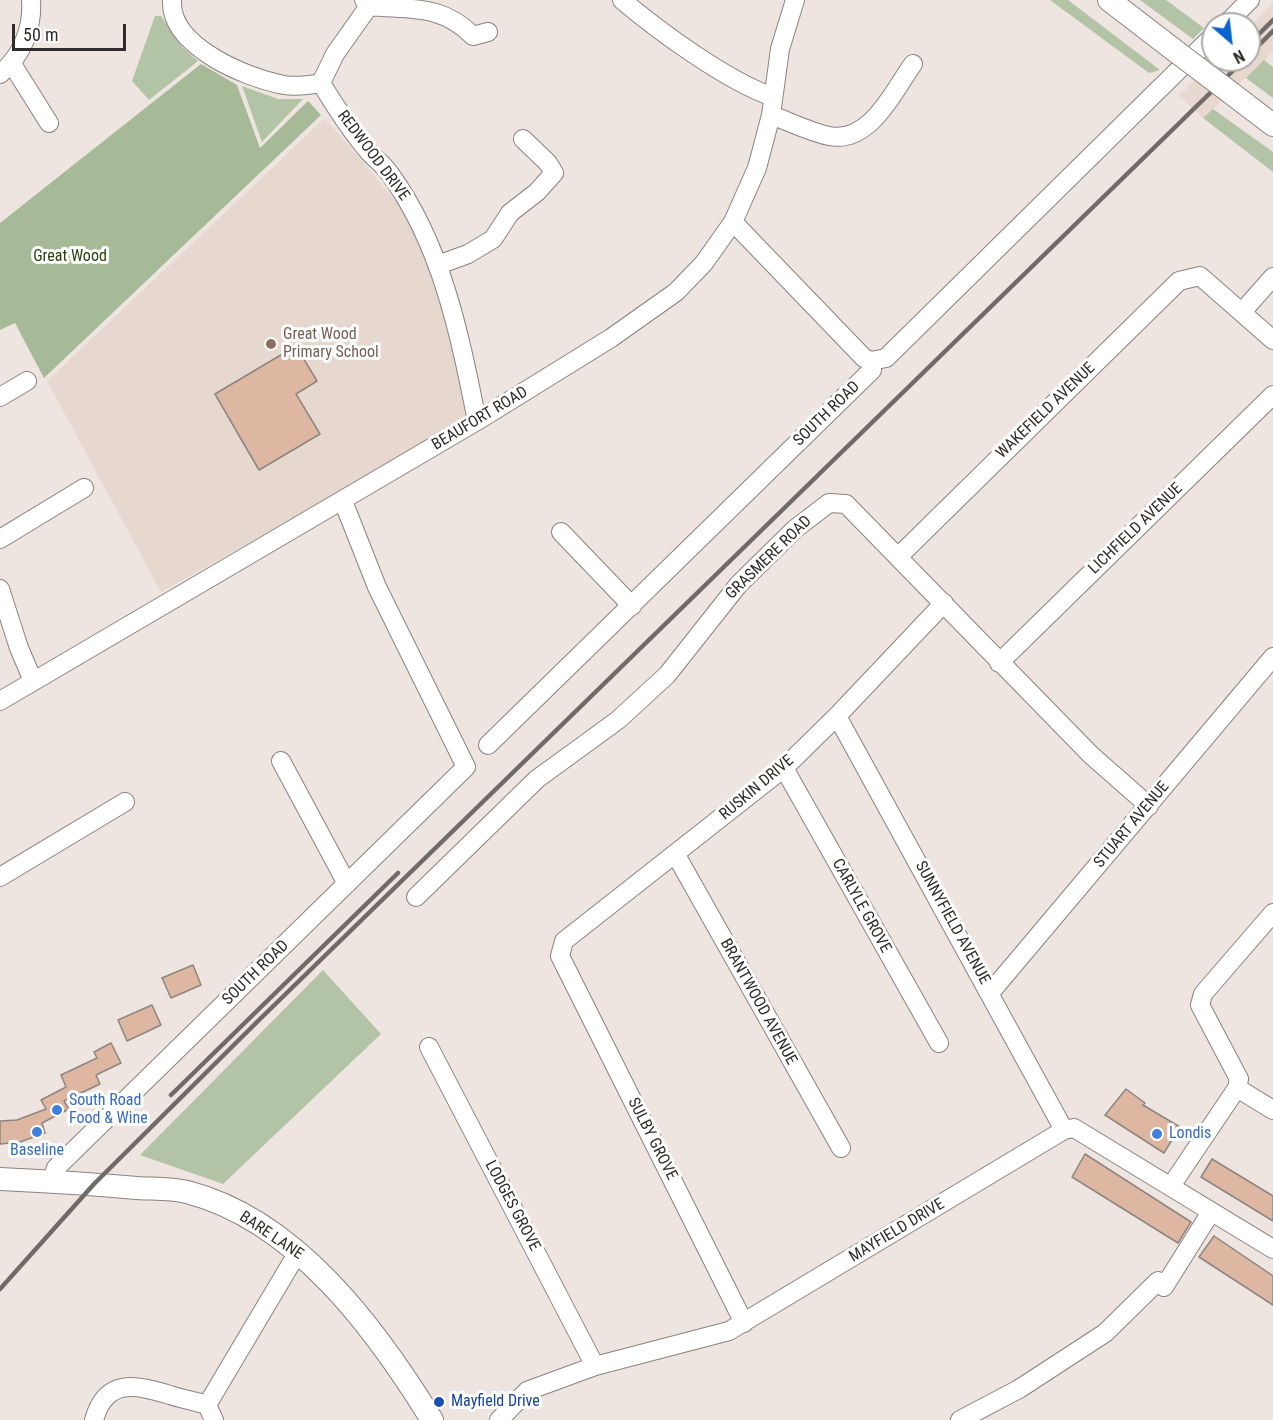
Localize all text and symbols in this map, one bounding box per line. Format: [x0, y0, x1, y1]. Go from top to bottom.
scale bar [15, 12, 129, 50]
north arrow [1201, 12, 1261, 72]
text: 50 m [23, 24, 58, 45]
text: N [1230, 46, 1248, 67]
street label: REDWOOD DRIVE [333, 107, 413, 205]
park label: Great Wood [33, 247, 107, 267]
place label: Great Wood Primary School [283, 325, 379, 363]
marker: Great Wood Primary School [264, 337, 278, 351]
street label: WAKEFIELD AVENUE [993, 359, 1099, 463]
street label: SOUTH ROAD [790, 378, 864, 450]
street label: BEAUFORT ROAD [429, 383, 531, 455]
street label: LICHFIELD AVENUE [1085, 479, 1187, 579]
street label: GRASMERE ROAD [722, 512, 816, 604]
street label: RUSKIN DRIVE [716, 752, 798, 824]
street label: STUART AVENUE [1090, 778, 1174, 872]
street label: CARLYLE GROVE [827, 856, 895, 956]
street label: SUNNYFIELD AVENUE [910, 858, 994, 988]
street label: BRANTWOOD AVENUE [715, 936, 801, 1068]
street label: SOUTH ROAD [219, 937, 293, 1009]
place label: South Road Food & Wine [69, 1091, 148, 1129]
street label: SULBY GROVE [623, 1095, 681, 1183]
marker: South Road Food & Wine [50, 1103, 64, 1117]
place label: Londis [1169, 1124, 1211, 1144]
marker: Baseline [30, 1125, 44, 1139]
marker: Londis [1150, 1127, 1164, 1141]
place label: Baseline [10, 1141, 64, 1161]
street label: LODGES GROVE [480, 1158, 544, 1254]
street label: MAYFIELD DRIVE [846, 1195, 948, 1267]
street label: BARE LANE [235, 1208, 307, 1264]
place label: Mayfield Drive [451, 1392, 540, 1412]
marker: Mayfield Drive [432, 1395, 446, 1409]

